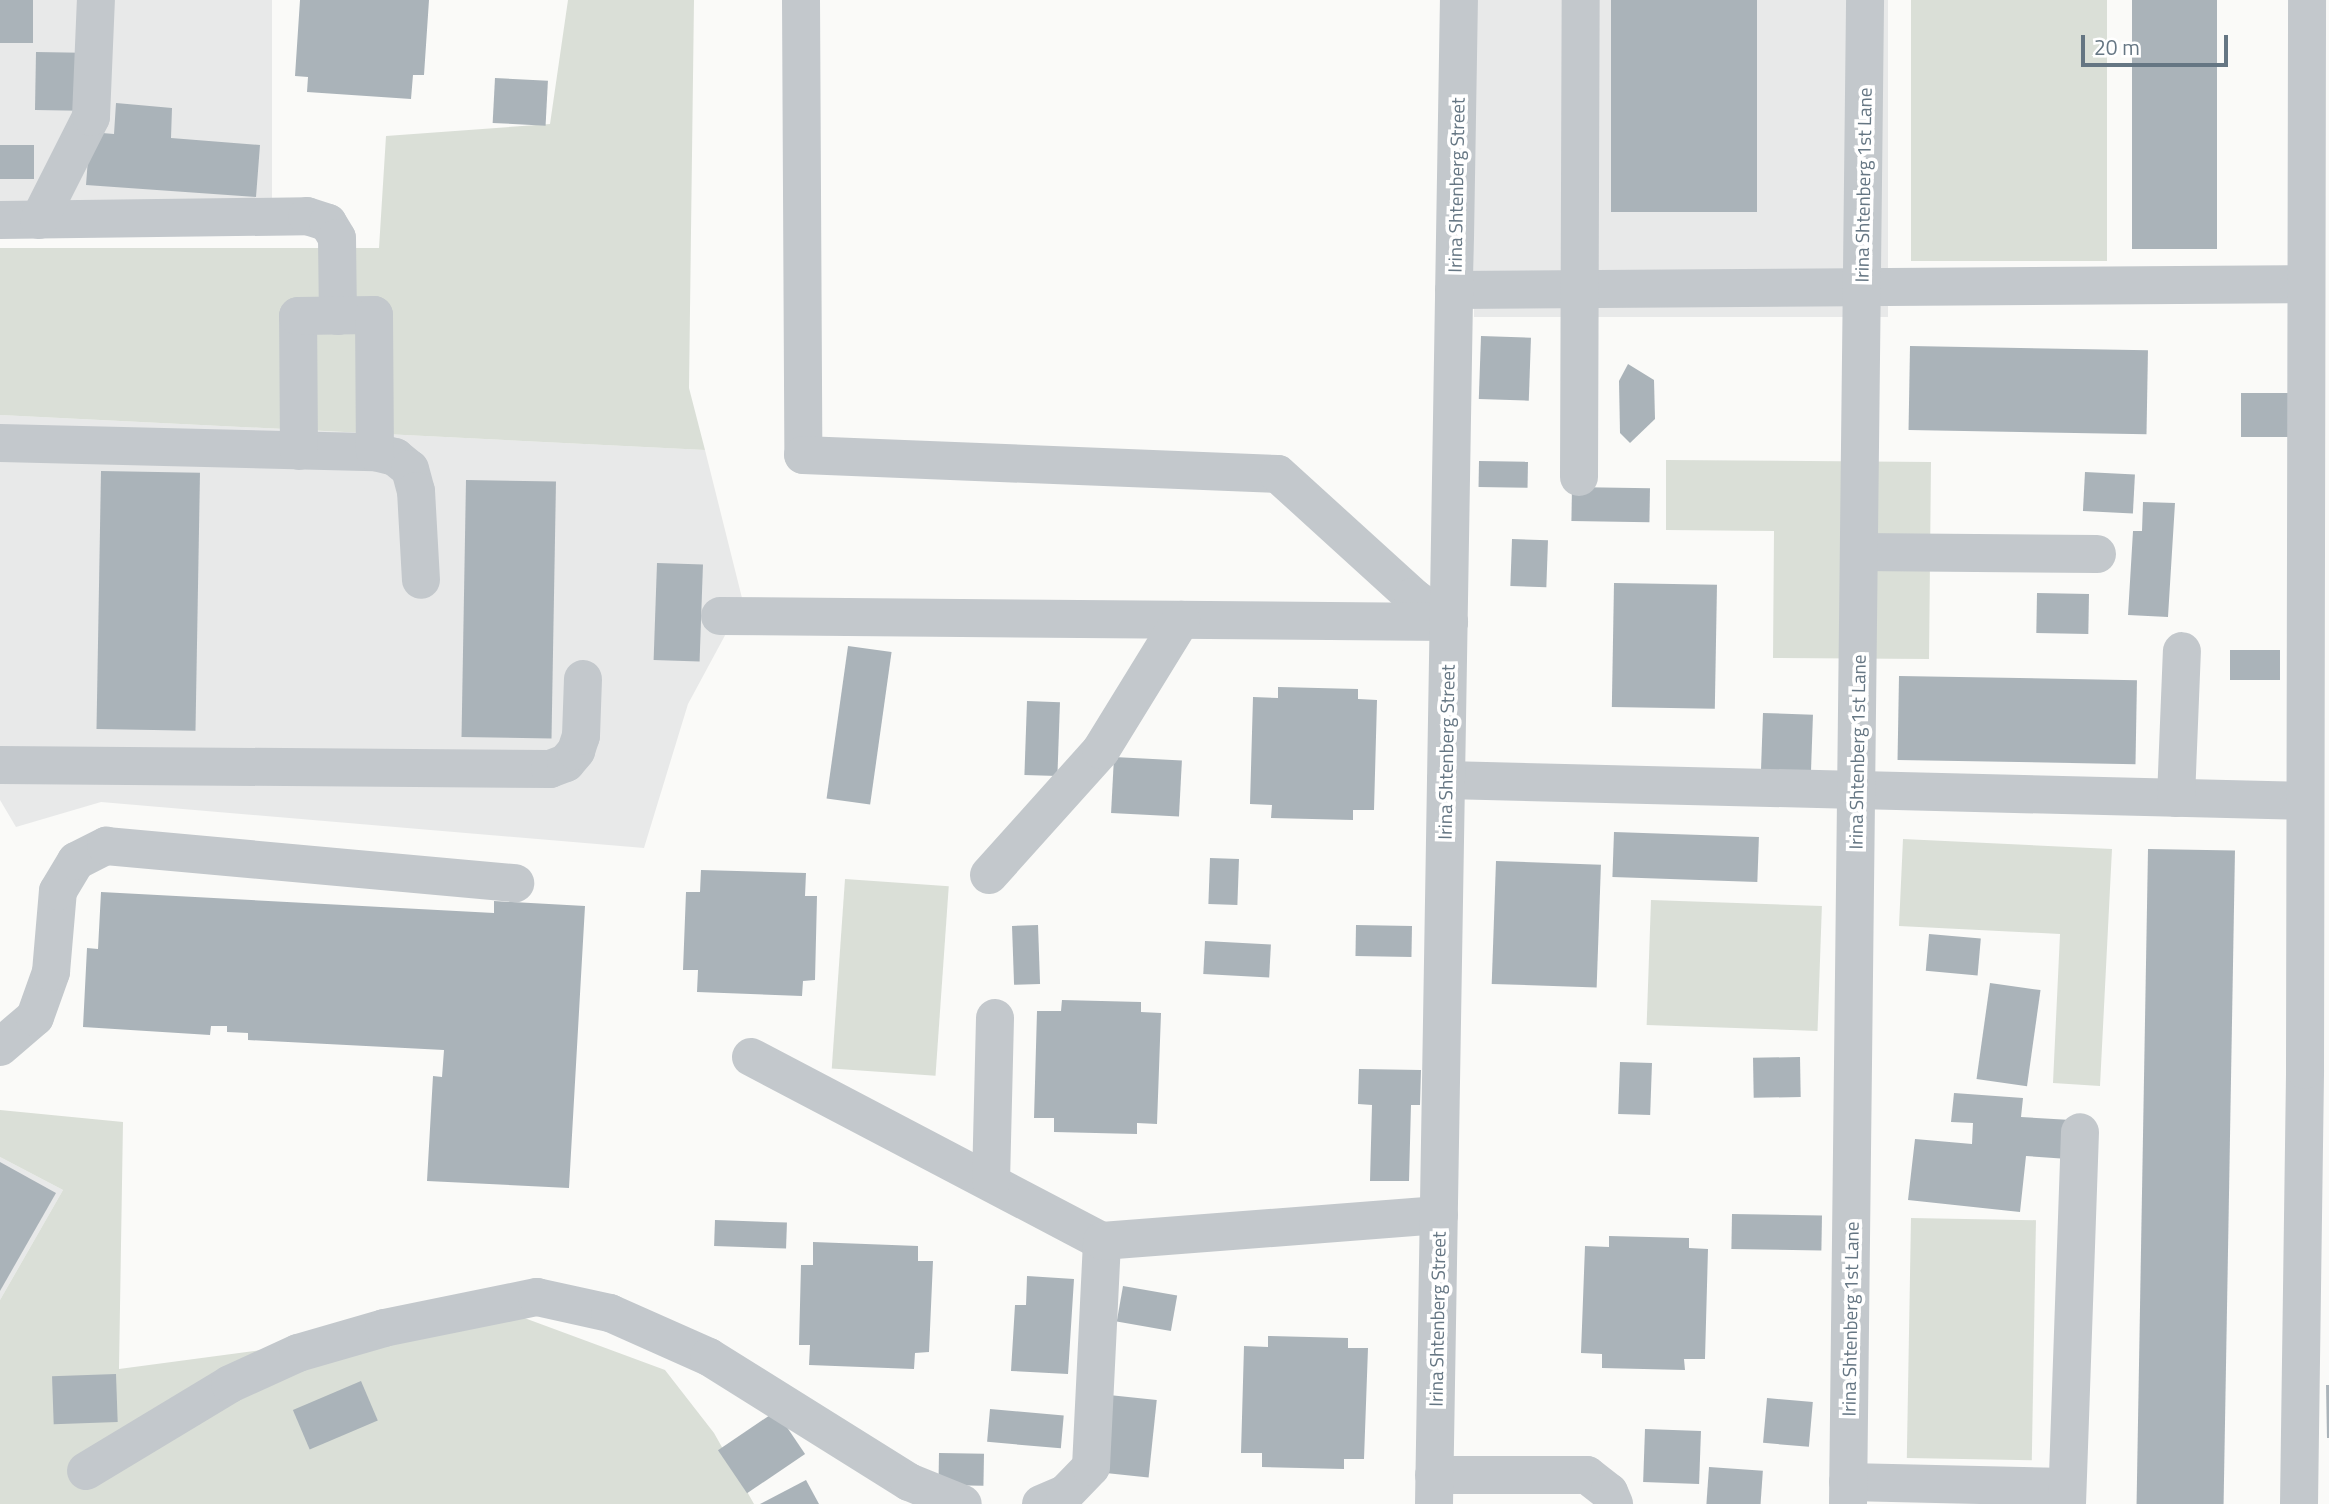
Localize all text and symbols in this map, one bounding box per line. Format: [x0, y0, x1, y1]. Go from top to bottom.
scale bar [2084, 21, 2231, 65]
text: 20 m [2094, 31, 2140, 63]
street label: Irina Shtenberg 1st Lane [1850, 87, 1876, 283]
street label: Irina Shtenberg Street [1443, 97, 1469, 273]
street label: Irina Shtenberg 1st Lane [1844, 654, 1870, 850]
street label: Irina Shtenberg Street [1433, 664, 1459, 840]
street label: Irina Shtenberg 1st Lane [1837, 1221, 1863, 1417]
street label: Irina Shtenberg Street [1424, 1231, 1450, 1407]

